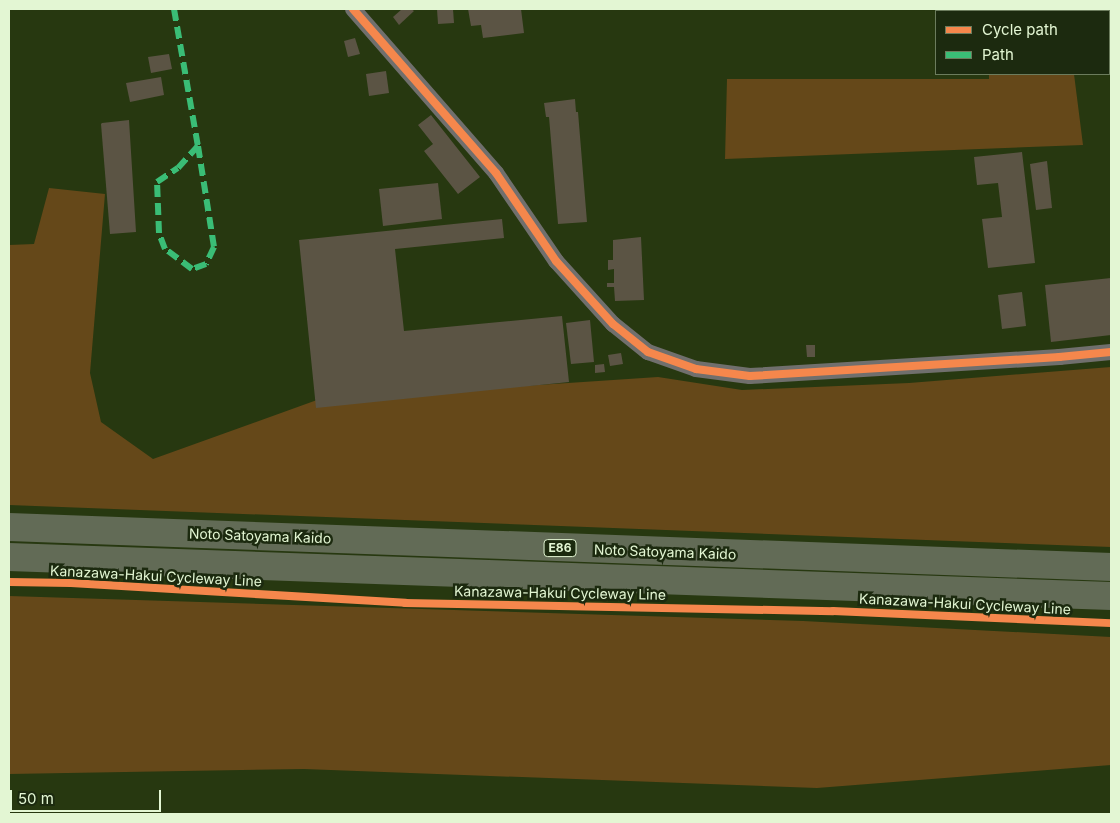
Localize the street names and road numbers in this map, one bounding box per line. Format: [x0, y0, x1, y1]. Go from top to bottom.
street label: Noto Satoyama Kaido [189, 525, 331, 547]
road number: E86 [542, 538, 578, 558]
street label: Noto Satoyama Kaido [594, 541, 736, 563]
street label: Kanazawa-Hakui Cycleway Line [50, 562, 262, 590]
street label: Kanazawa-Hakui Cycleway Line [454, 583, 666, 603]
street label: Kanazawa-Hakui Cycleway Line [859, 590, 1071, 618]

